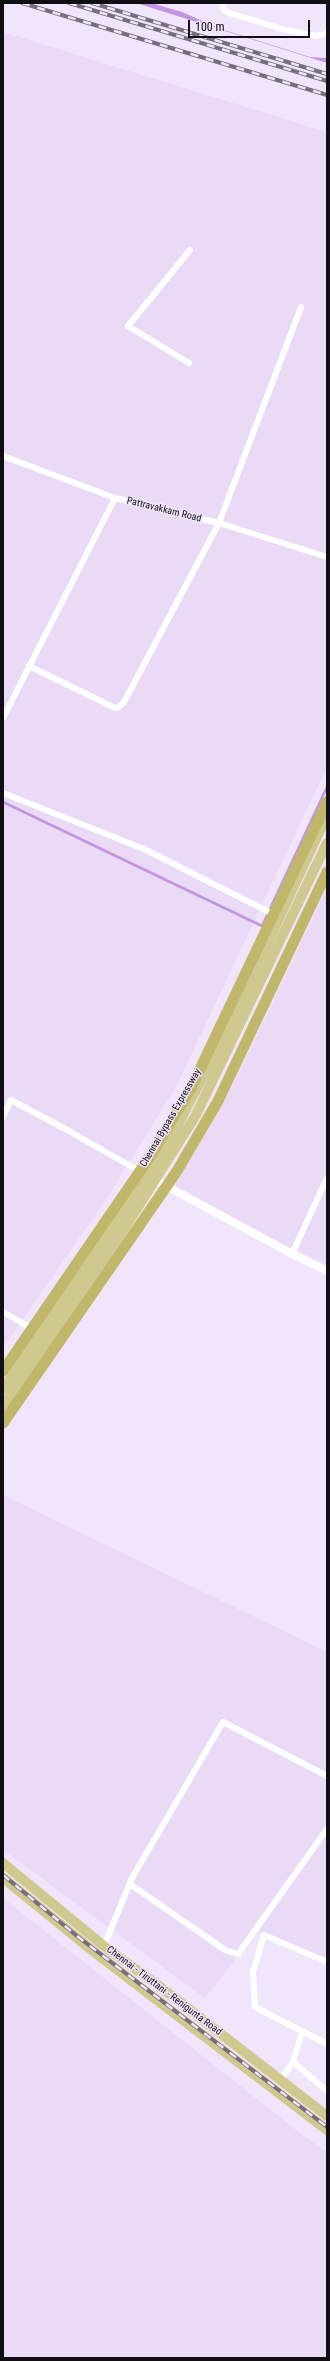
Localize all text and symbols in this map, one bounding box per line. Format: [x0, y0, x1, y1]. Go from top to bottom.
scale bar [190, 12, 312, 38]
text: 100 m [195, 20, 225, 34]
street label: Pattravakkam Road [125, 495, 203, 525]
street label: Chennai Bypass Expressway [138, 1067, 204, 1169]
street label: Chennai - Tiruttani - Renigunta Road [104, 1944, 224, 2038]

